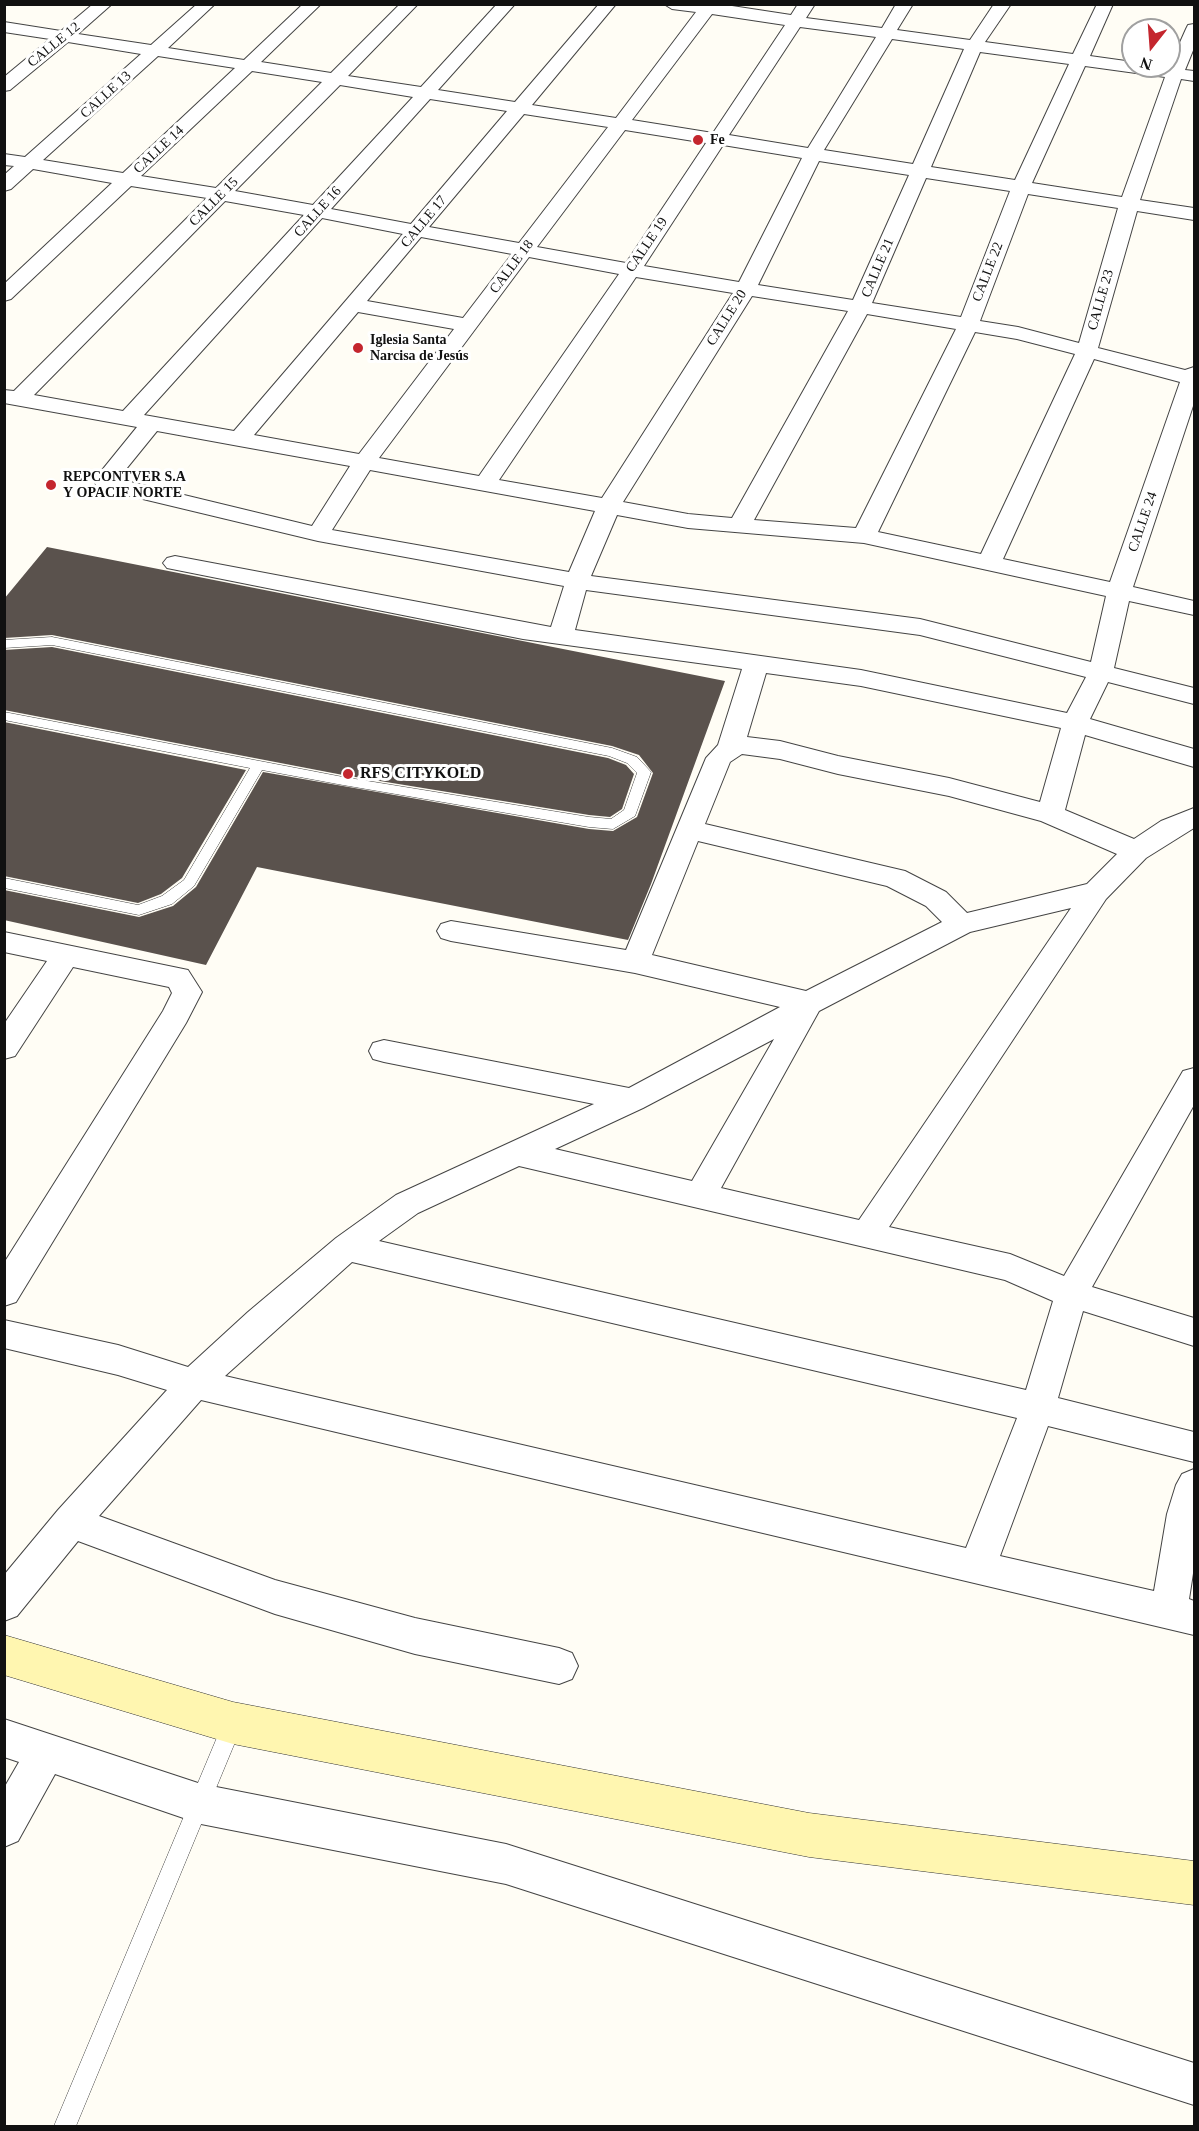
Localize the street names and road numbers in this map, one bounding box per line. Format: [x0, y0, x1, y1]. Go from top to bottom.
street label: CALLE 12 [24, 19, 84, 71]
street label: CALLE 13 [77, 68, 135, 122]
street label: CALLE 14 [130, 123, 188, 177]
street label: CALLE 15 [186, 174, 242, 230]
street label: CALLE 16 [291, 183, 345, 241]
street label: CALLE 17 [397, 193, 451, 251]
street label: CALLE 19 [623, 214, 671, 276]
street label: CALLE 21 [858, 236, 898, 300]
street label: CALLE 18 [486, 237, 538, 297]
street label: CALLE 22 [969, 240, 1007, 304]
street label: CALLE 23 [1084, 268, 1118, 332]
street label: CALLE 20 [703, 287, 751, 349]
street label: CALLE 24 [1125, 490, 1161, 554]

